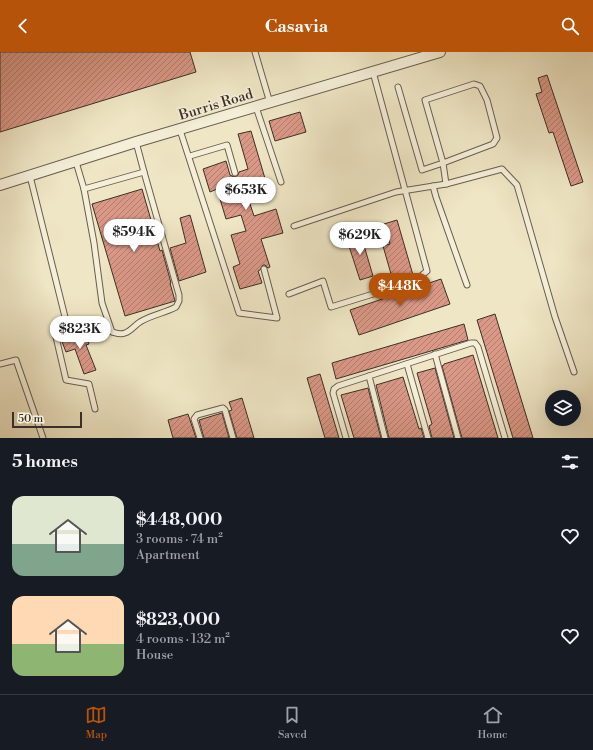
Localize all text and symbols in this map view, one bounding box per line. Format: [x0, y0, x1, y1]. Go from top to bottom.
icon: back [12, 15, 34, 37]
text: Casavia [265, 15, 328, 38]
icon: search [559, 15, 581, 37]
street label: Burris Road [176, 85, 255, 125]
pin: $653K [218, 177, 274, 211]
text: $653K [225, 182, 267, 198]
pin: $594K [106, 219, 162, 253]
pin: $629K [332, 222, 388, 256]
text: $594K [112, 224, 156, 240]
text: $629K [339, 227, 381, 243]
pin: $448K [372, 273, 428, 307]
text: $448K [378, 278, 422, 294]
pin: $823K [52, 316, 108, 350]
text: $823K [59, 321, 101, 337]
map controls [545, 390, 581, 426]
button: layers [545, 390, 581, 426]
scale bar [12, 410, 82, 429]
text: 50 m [18, 412, 43, 426]
text: 5 homes [12, 451, 78, 473]
icon: filters [559, 451, 581, 473]
text: $448,000 [136, 509, 222, 531]
icon: home [44, 512, 92, 560]
icon: heart [559, 525, 581, 547]
text: 3 rooms · 74 m² [136, 531, 223, 547]
text: Apartment [136, 547, 200, 563]
text: $823,000 [136, 609, 220, 631]
icon: home [44, 612, 92, 660]
icon: heart [559, 625, 581, 647]
text: 4 rooms · 132 m² [136, 631, 230, 647]
text: House [136, 647, 173, 663]
tab: Map [85, 704, 107, 742]
tab: Saved [278, 704, 307, 742]
tab: Home [477, 704, 508, 742]

